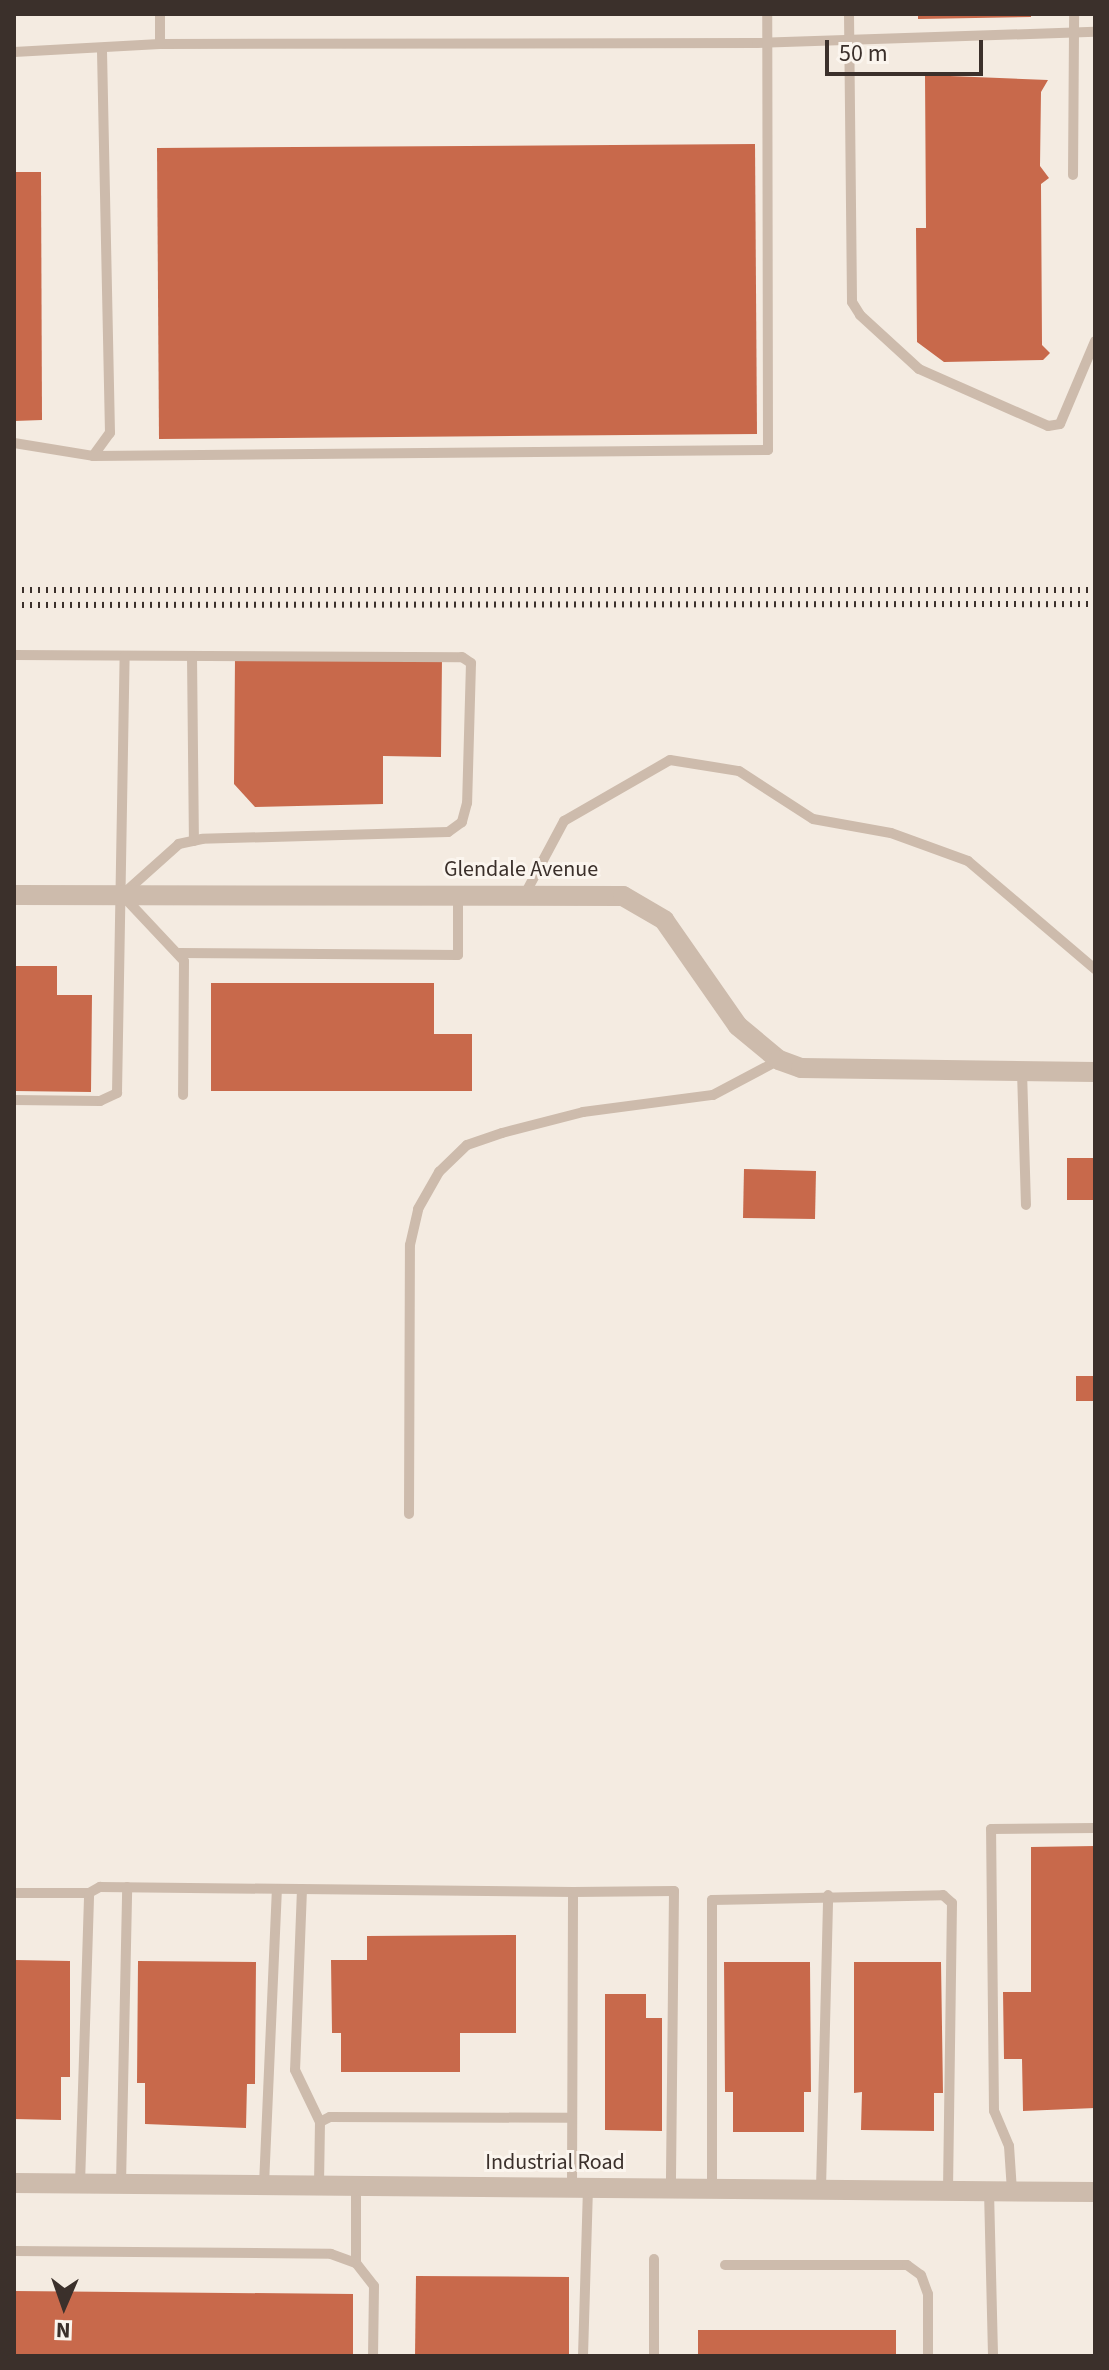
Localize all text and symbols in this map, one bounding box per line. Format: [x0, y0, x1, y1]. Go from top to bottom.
scale bar [829, 24, 987, 74]
text: 50 m [839, 36, 888, 71]
street label: Glendale Avenue [444, 857, 598, 883]
street label: Industrial Road [485, 2150, 625, 2176]
north arrow [24, 2266, 104, 2346]
text: N [55, 2314, 71, 2346]

